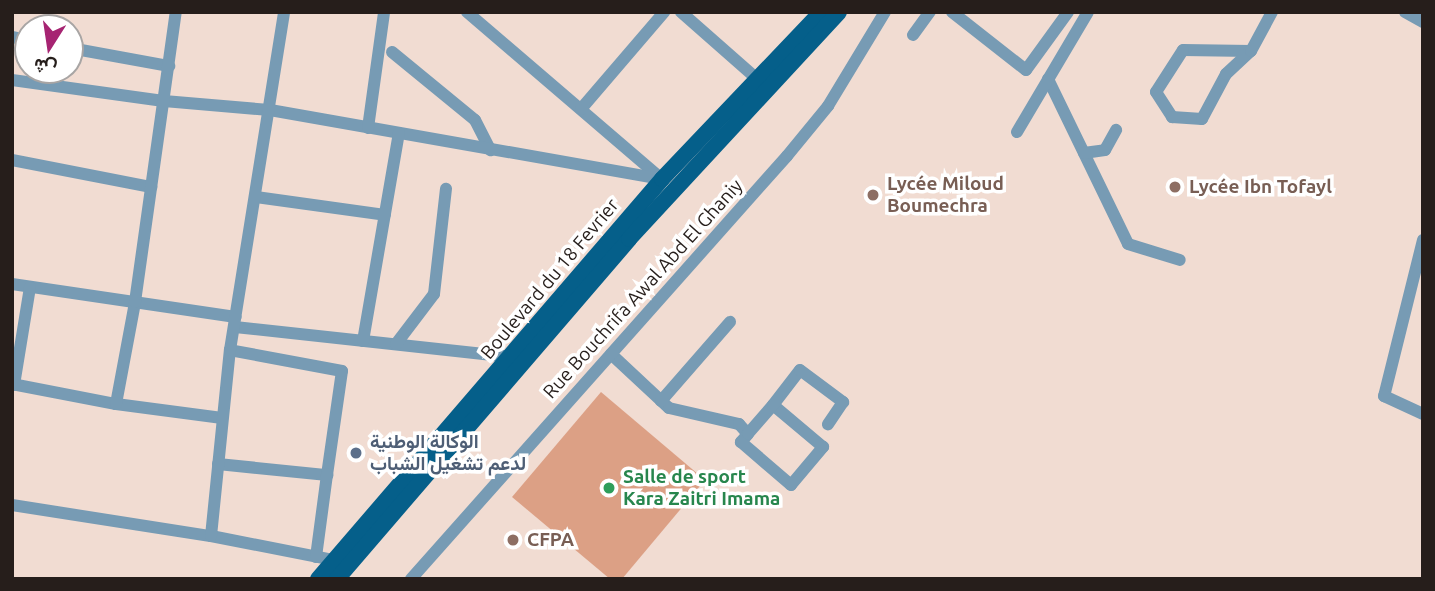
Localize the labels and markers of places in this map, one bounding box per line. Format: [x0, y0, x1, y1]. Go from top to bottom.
place label: Lycée Miloud Boumechra [887, 173, 1004, 217]
place label: Lycée Ibn Tofayl [1189, 176, 1332, 198]
marker: Lycée Ibn Tofayl [1167, 179, 1183, 195]
marker: Lycée Miloud Boumechra [865, 187, 881, 203]
place label: الوكالة الوطنية لدعم تشغيل الشباب [370, 431, 526, 475]
marker: الوكالة الوطنية لدعم تشغيل الشباب [348, 445, 364, 461]
place label: Salle de sport Kara Zaitri Imama [623, 466, 780, 510]
marker: Salle de sport Kara Zaitri Imama [601, 480, 617, 496]
place label: CFPA [527, 529, 574, 551]
marker: CFPA [505, 532, 521, 548]

